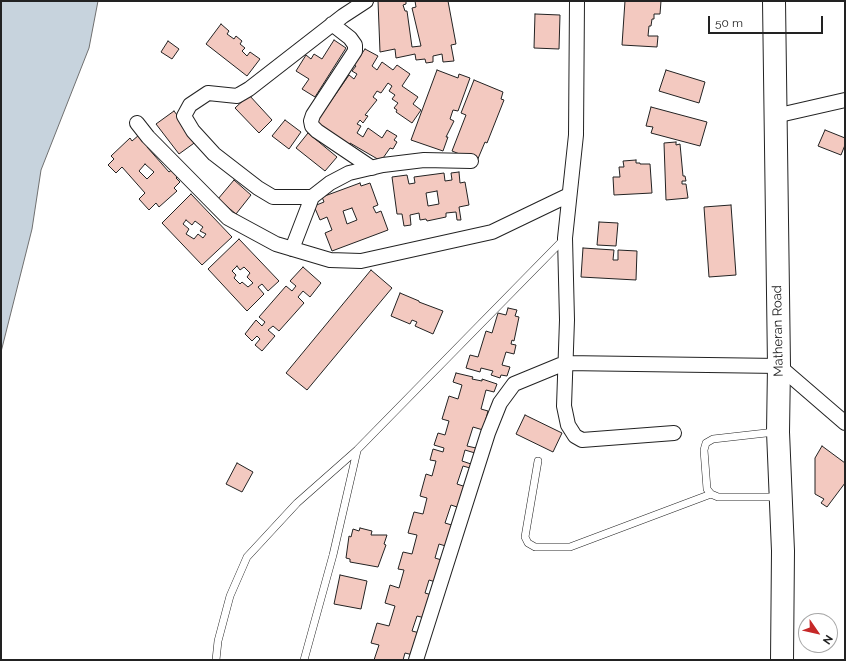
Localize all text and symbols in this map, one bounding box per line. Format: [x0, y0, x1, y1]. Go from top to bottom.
scale bar [710, 8, 825, 34]
text: 50 m [715, 16, 743, 30]
street label: Matheran Road [769, 285, 787, 377]
north arrow [798, 613, 838, 653]
text: N [820, 632, 835, 647]

